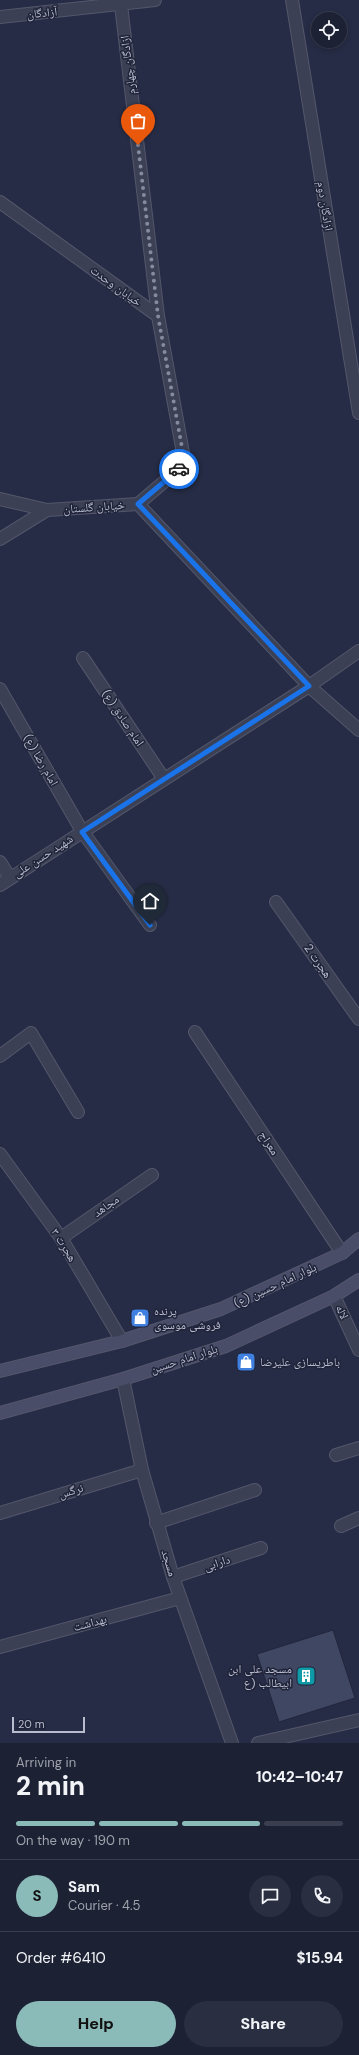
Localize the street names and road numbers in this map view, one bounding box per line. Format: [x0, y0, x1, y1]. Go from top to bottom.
street label: آزادگان [26, 3, 59, 23]
street label: ازادگان چهارم [116, 34, 140, 95]
street label: ازادگان دوم [313, 180, 337, 232]
street label: خیابان وحدت [87, 262, 145, 310]
street label: خیابان گلستان [63, 497, 126, 517]
street label: امام صادق (ع) [98, 687, 148, 750]
street label: امام رضا (ع) [20, 731, 62, 789]
street label: شهید حسن علی [10, 831, 76, 881]
street label: هجرت 2 [300, 941, 336, 981]
street label: معراج [255, 1128, 283, 1158]
street label: مجاهد [90, 1191, 122, 1221]
street label: هجرت ۳ [47, 1225, 81, 1265]
street label: بلوار امام حسین (ع) [231, 1259, 319, 1311]
street label: لاله [332, 1302, 352, 1322]
street label: بلوار امام حسین [148, 1341, 220, 1377]
street label: نرگس [57, 1480, 85, 1502]
street label: مسجد [157, 1548, 181, 1578]
street label: دارابی [202, 1551, 232, 1575]
street label: بهداشت [71, 1611, 109, 1635]

